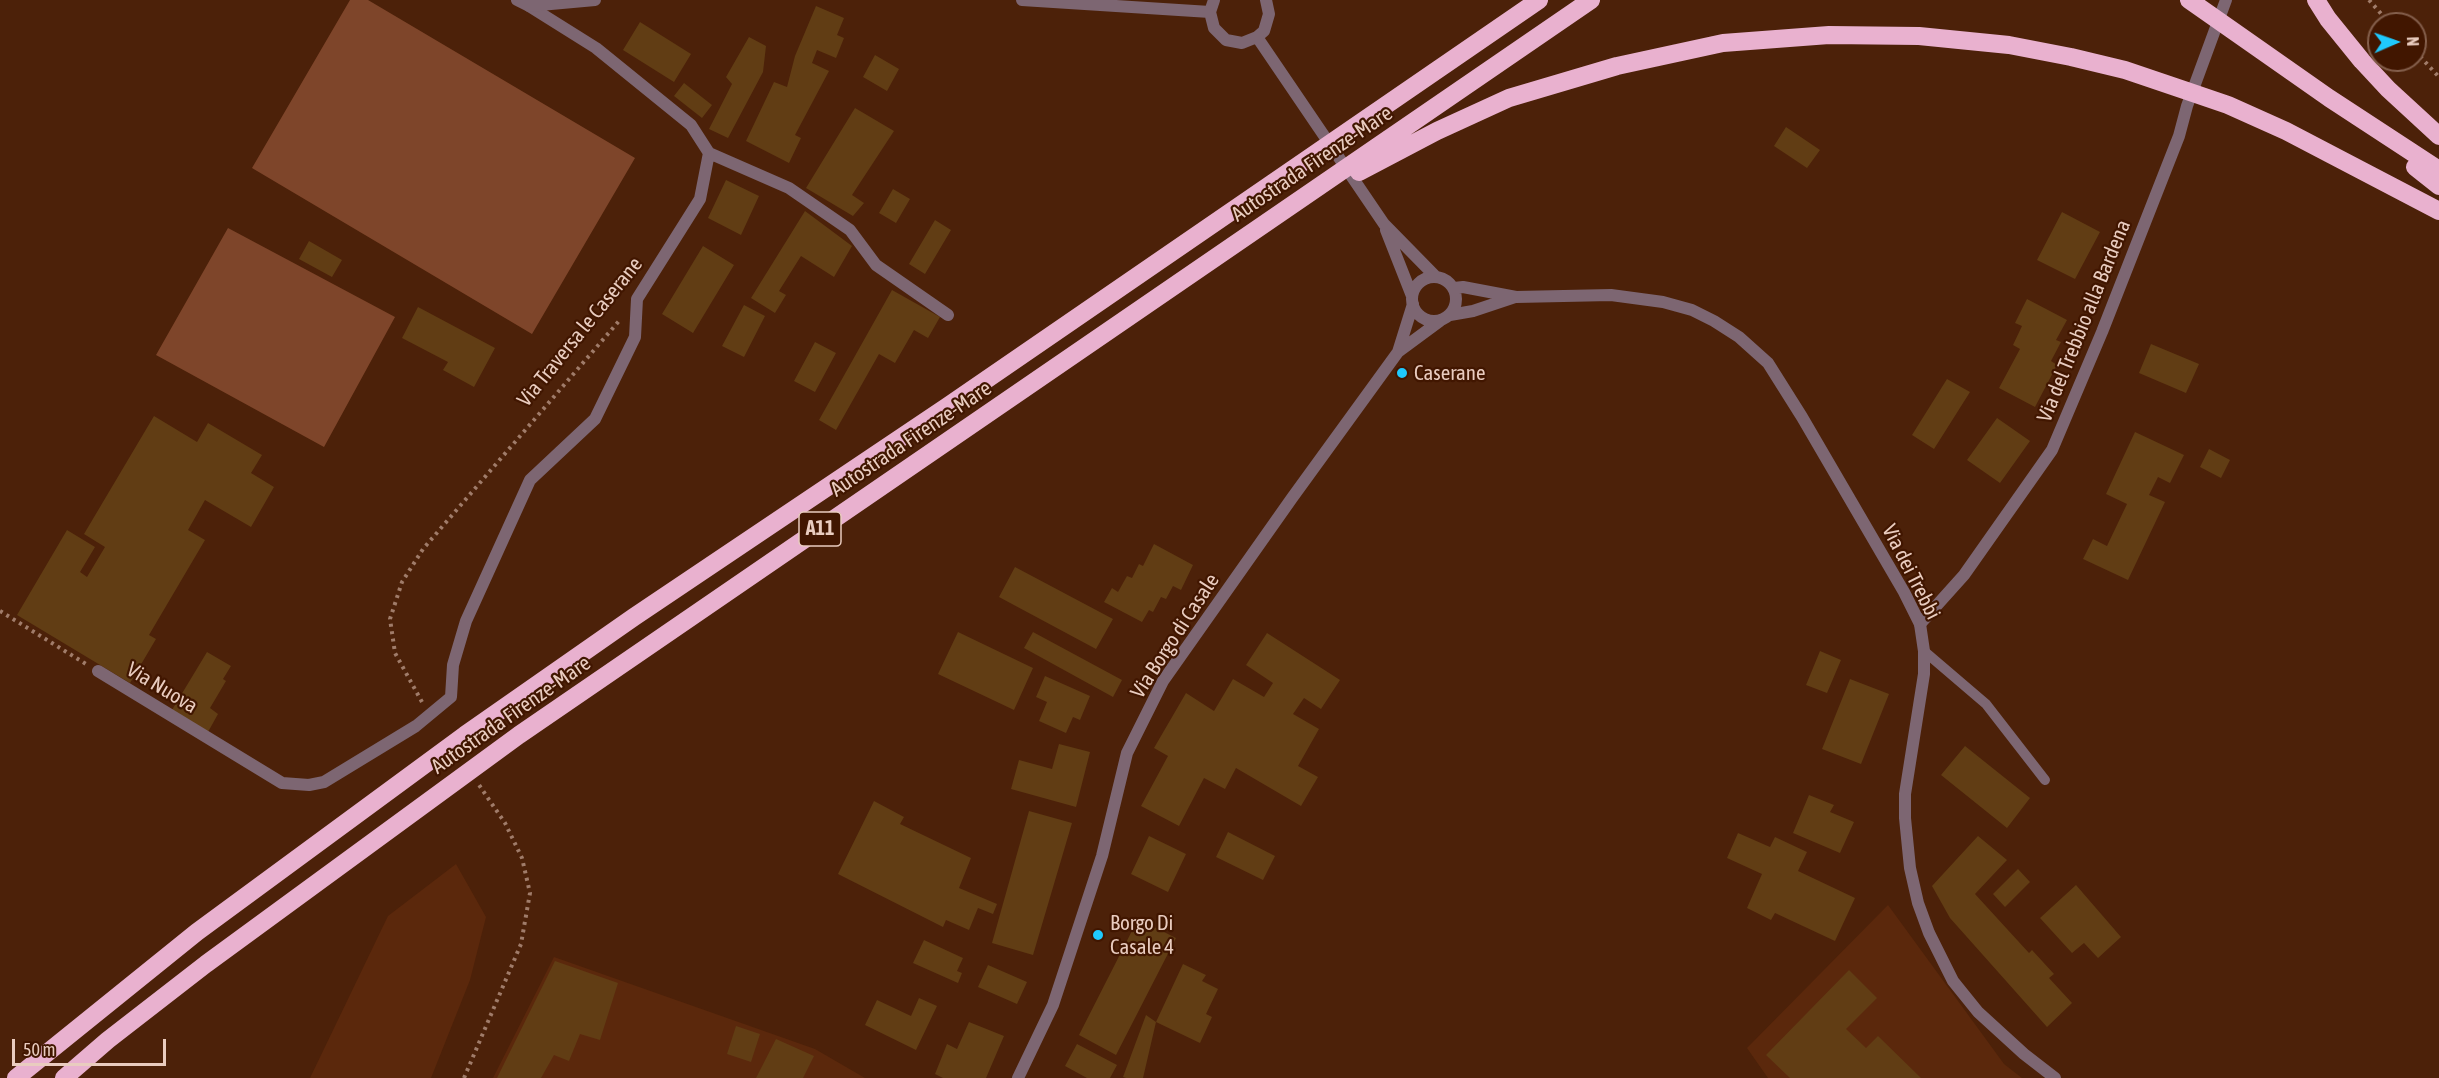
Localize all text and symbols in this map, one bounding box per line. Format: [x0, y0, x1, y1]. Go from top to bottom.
north arrow [2367, 12, 2427, 72]
text: N [2404, 36, 2422, 46]
street label: Autostrada Firenze-Mare [1227, 101, 1397, 227]
street label: Via del Trebbio alla Bardena [2032, 216, 2136, 426]
street label: Via Traversa le Caserane [512, 252, 648, 412]
place label: Caserane [1414, 360, 1485, 386]
marker: Caserane [1395, 366, 1409, 380]
street label: Autostrada Firenze-Mare [826, 376, 996, 502]
road number: A11 [799, 512, 841, 546]
street label: Via dei Trebbi [1876, 520, 1946, 624]
street label: Via Borgo di Casale [1125, 569, 1225, 703]
street label: Autostrada Firenze-Mare [427, 651, 595, 779]
street label: Via Nuova [122, 657, 202, 719]
place label: Borgo Di Casale 4 [1110, 910, 1174, 960]
marker: Borgo Di Casale 4 [1091, 928, 1105, 942]
scale bar [15, 1027, 170, 1065]
text: 50 m [23, 1039, 55, 1060]

